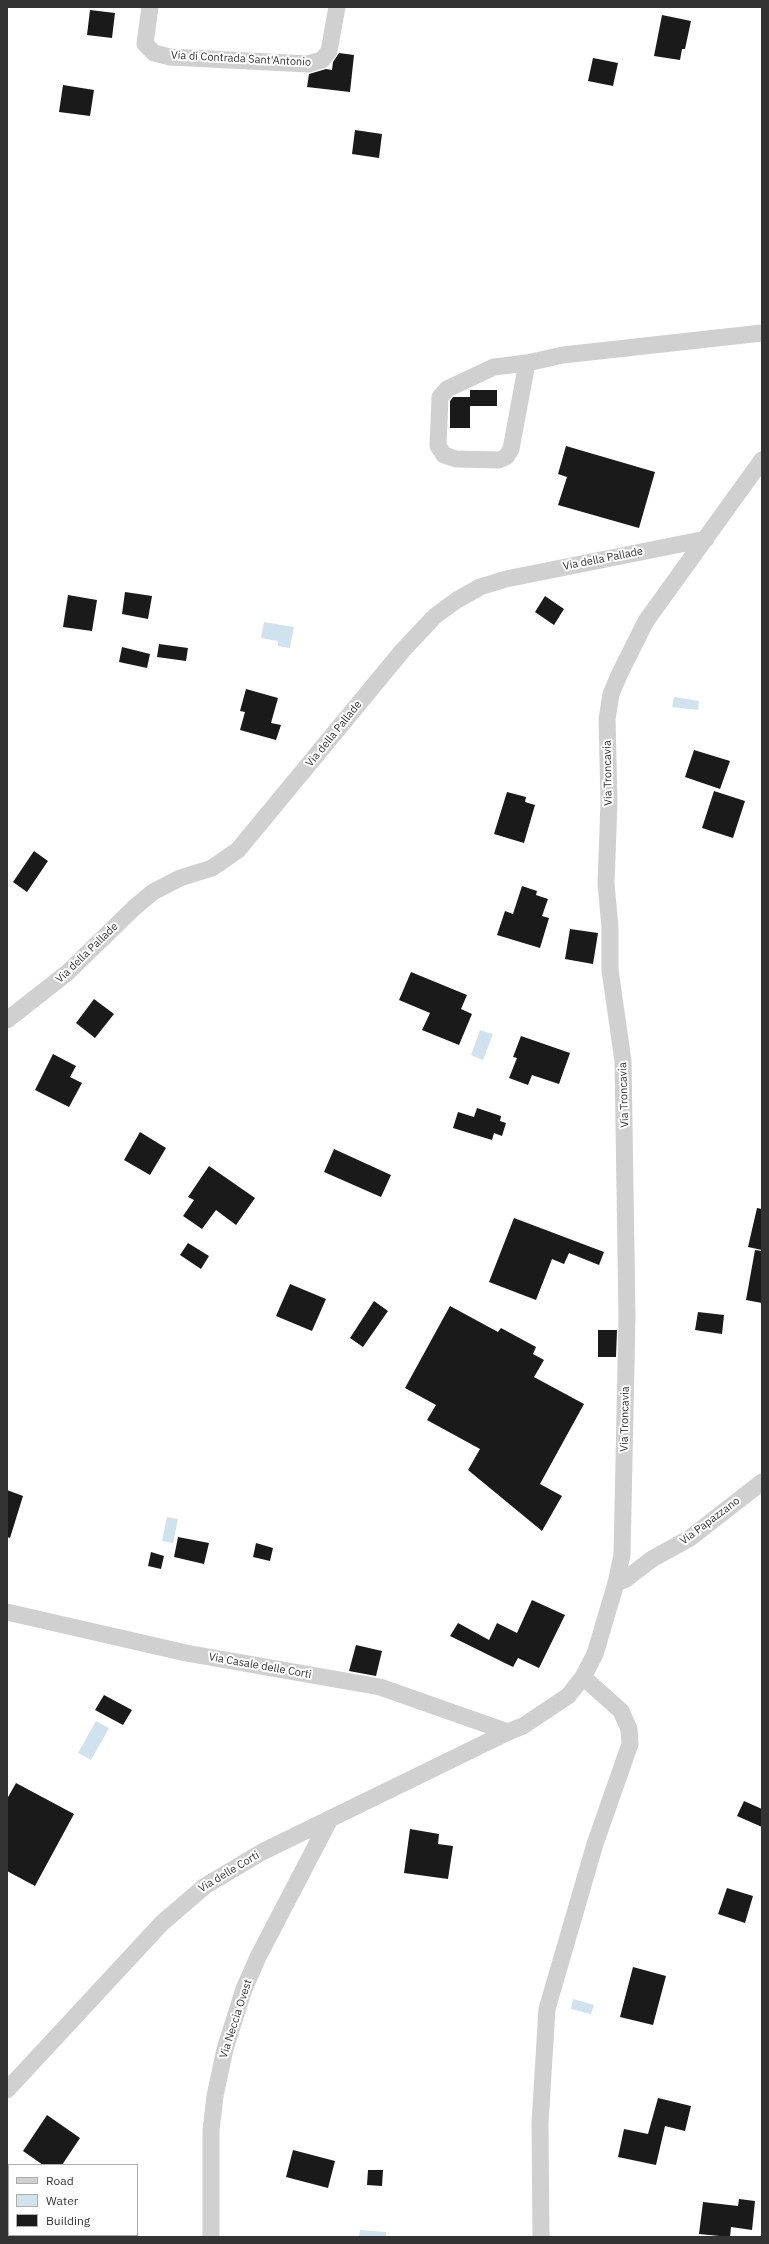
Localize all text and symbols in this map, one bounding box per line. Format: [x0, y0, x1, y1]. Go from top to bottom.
street label: Via di Contrada Sant'Antonio [171, 49, 311, 69]
street label: Via della Pallade [562, 545, 644, 573]
street label: Via della Pallade [303, 698, 365, 770]
street label: Via Troncavia [601, 740, 615, 806]
street label: Via della Pallade [53, 920, 121, 986]
street label: Via Troncavia [616, 1062, 632, 1128]
street label: Via Troncavia [618, 1386, 632, 1452]
street label: Via Papazzano [678, 1494, 742, 1548]
street label: Via Casale delle Corti [208, 1650, 312, 1682]
street label: Via delle Corti [196, 1849, 262, 1895]
street label: Via Neccia Ovest [217, 1978, 255, 2060]
legend [8, 2164, 138, 2236]
text: Road [46, 2173, 74, 2188]
text: Water [46, 2193, 78, 2208]
text: Building [46, 2213, 90, 2228]

